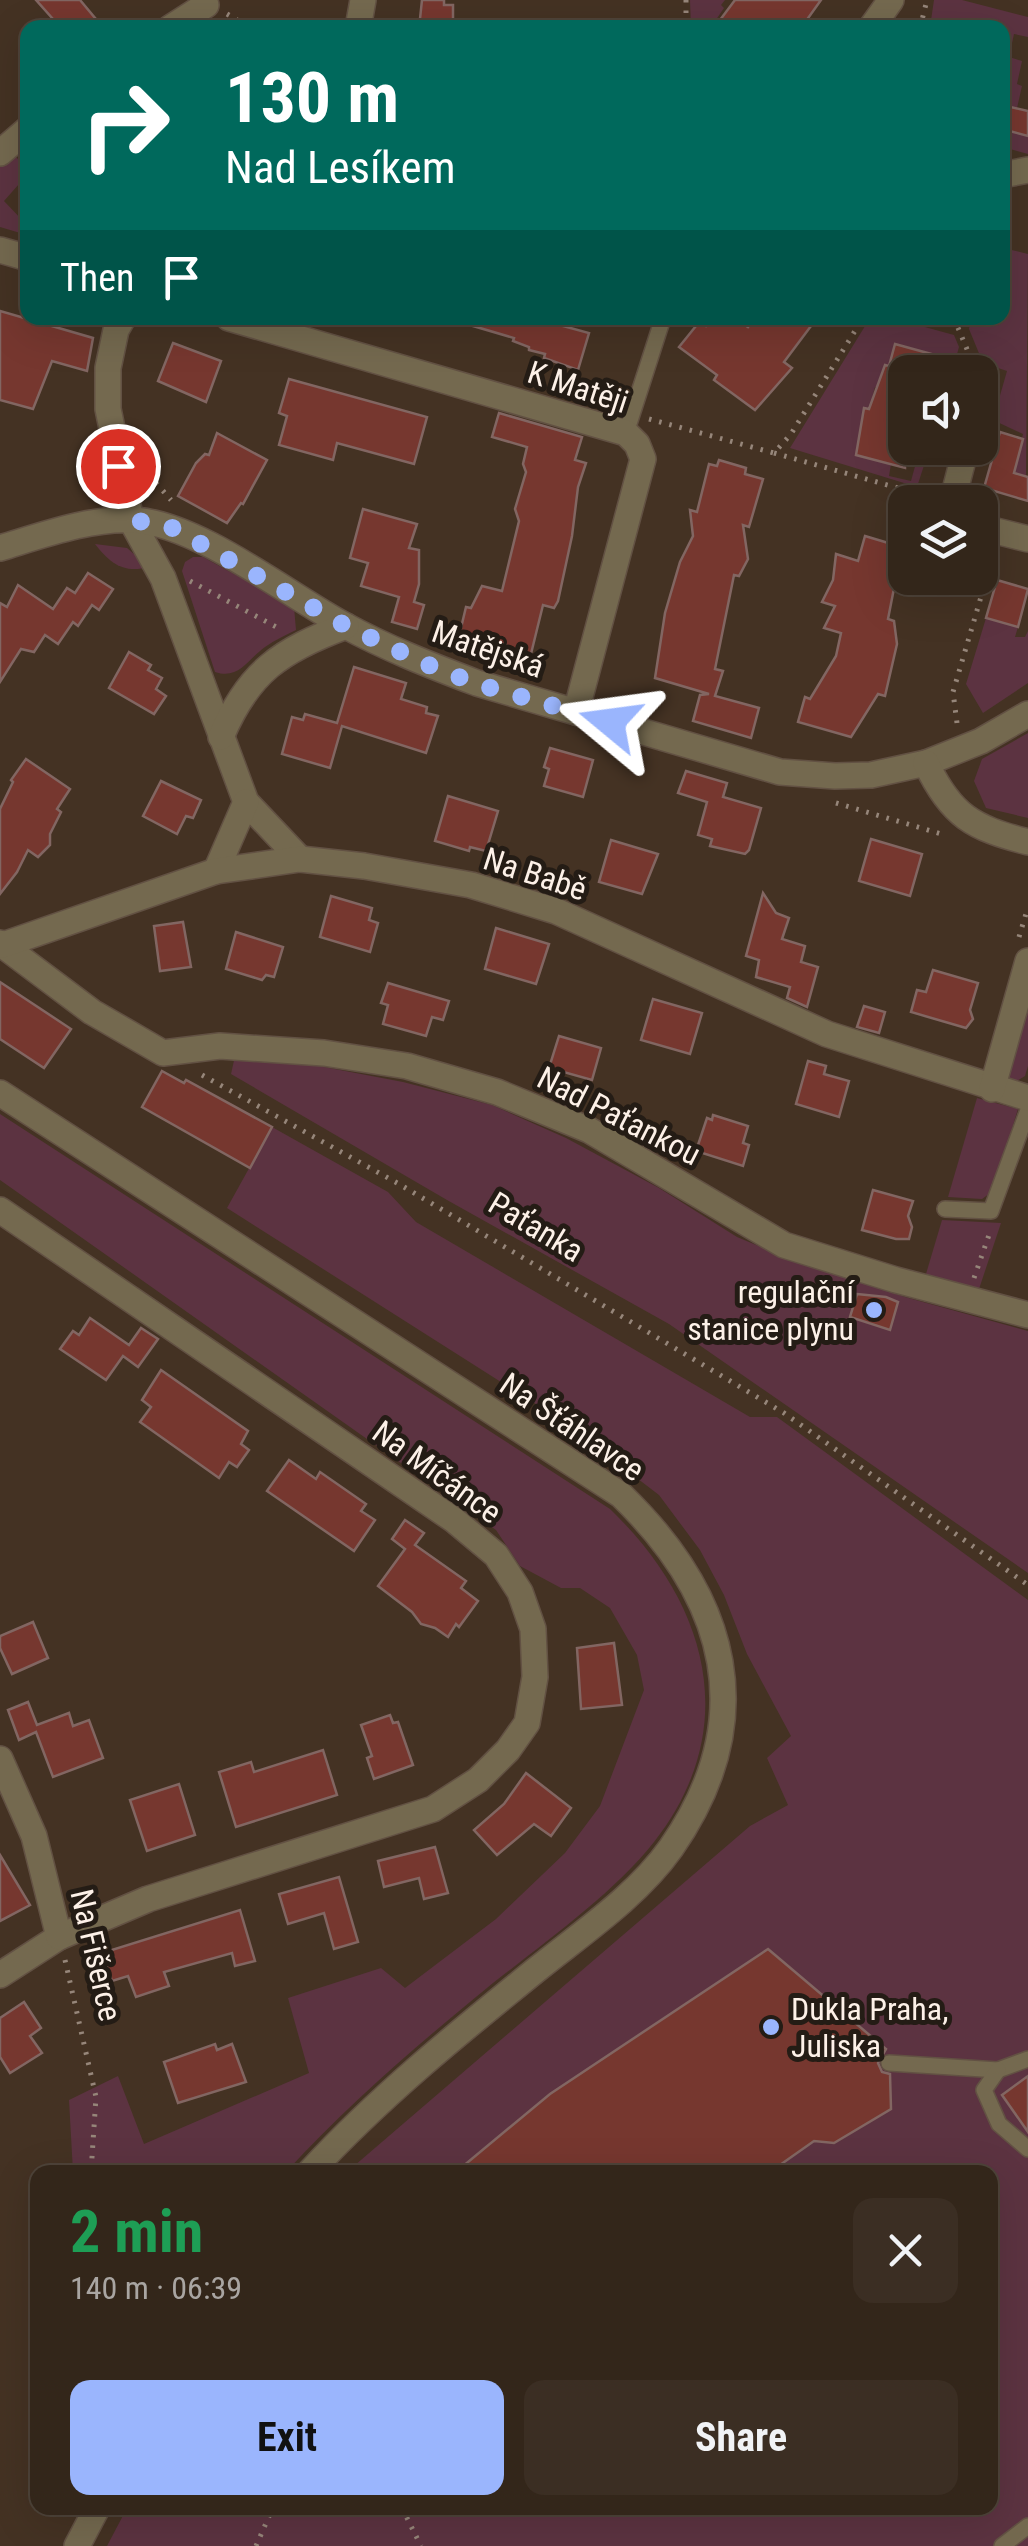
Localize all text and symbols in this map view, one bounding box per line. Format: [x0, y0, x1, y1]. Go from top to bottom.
text: 130 m [225, 57, 399, 139]
icon: right [60, 60, 190, 190]
text: Nad Lesíkem [225, 141, 456, 194]
icon: arrive [154, 250, 209, 305]
text: Then [60, 256, 134, 300]
street label: K Matěji [523, 353, 633, 421]
map controls [888, 355, 998, 595]
button: sound [888, 355, 998, 465]
pin [76, 424, 161, 509]
icon: arrive [91, 439, 146, 494]
button: layers [888, 485, 998, 595]
street label: Matějská [427, 612, 549, 686]
position arrow [558, 670, 662, 774]
street label: Na Babě [479, 840, 591, 908]
street label: Nad Paťankou [531, 1059, 707, 1173]
street label: Paťanka [482, 1184, 590, 1270]
place label: regulační stanice plynu [687, 1273, 855, 1348]
marker: regulační stanice plynu [863, 1299, 885, 1321]
street label: Na Šťáhlavce [493, 1365, 651, 1489]
street label: Na Míčánce [365, 1413, 509, 1531]
street label: Na Fišerce [62, 1885, 130, 2025]
place label: Dukla Praha, Juliska [791, 1990, 948, 2065]
marker: Dukla Praha, Juliska [760, 2016, 782, 2038]
text: 2 min [70, 2196, 203, 2267]
button: close [853, 2198, 958, 2303]
text: 140 m · 06:39 [70, 2269, 242, 2307]
button: Exit [70, 2380, 504, 2495]
button: Share [524, 2380, 958, 2495]

